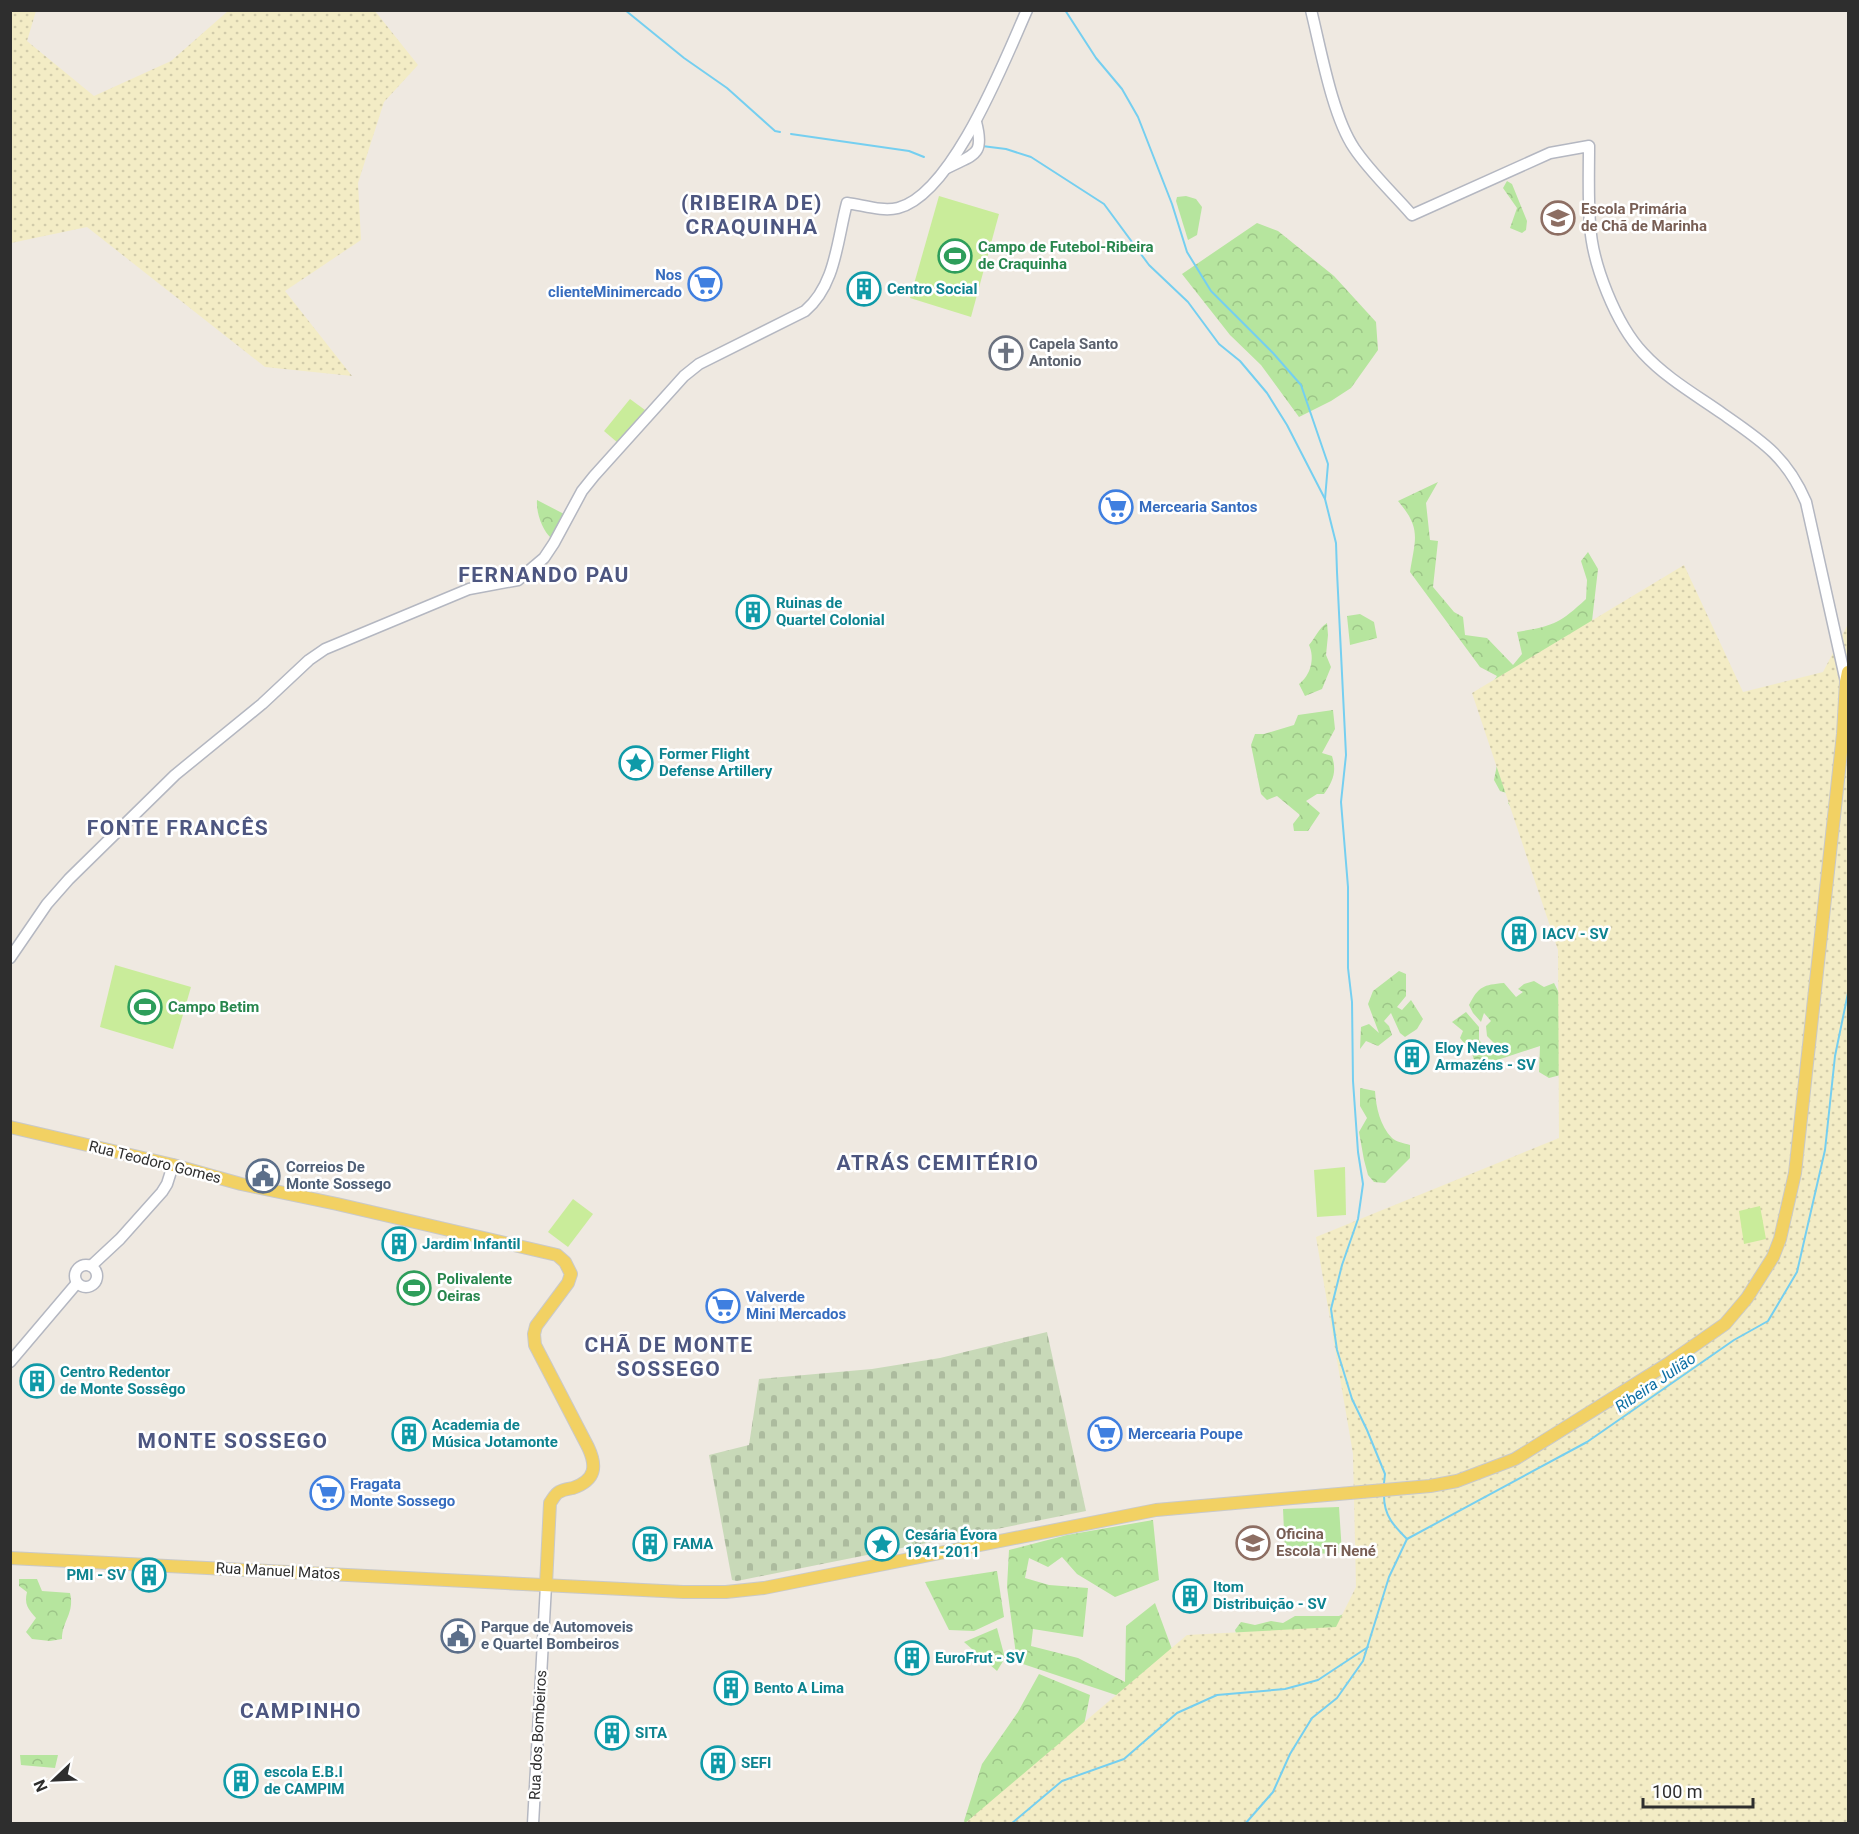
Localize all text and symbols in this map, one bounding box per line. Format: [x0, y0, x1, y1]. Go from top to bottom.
district label: (RIBEIRA DE) CRAQUINHA [681, 191, 823, 239]
school or university icon: Escola Primária de Chã de Marinha [1540, 200, 1576, 236]
place label: Escola Primária de Chã de Marinha [1581, 200, 1707, 235]
sports icon: Campo de Futebol-Ribeira de Craquinha [937, 238, 973, 274]
place label: Campo de Futebol-Ribeira de Craquinha [978, 238, 1154, 273]
place label: Nos clienteMinimercado [548, 266, 682, 301]
supermarket icon: Nos clienteMinimercado [687, 266, 723, 302]
building icon: Centro Social [846, 271, 882, 307]
place label: Centro Social [887, 280, 977, 298]
church icon: Capela Santo Antonio [988, 335, 1024, 371]
place label: Capela Santo Antonio [1029, 335, 1118, 370]
supermarket icon: Mercearia Santos [1098, 489, 1134, 525]
place label: Mercearia Santos [1139, 498, 1258, 516]
district label: FERNANDO PAU [458, 563, 630, 587]
building icon: Ruinas de Quartel Colonial [735, 594, 771, 630]
place label: Ruinas de Quartel Colonial [776, 594, 885, 629]
place icon: Former Flight Defense Artillery [618, 745, 654, 781]
place label: Former Flight Defense Artillery [659, 745, 773, 780]
district label: FONTE FRANCÊS [87, 816, 269, 840]
building icon: IACV - SV [1501, 916, 1537, 952]
place label: IACV - SV [1542, 925, 1609, 943]
sports icon: Campo Betim [127, 989, 163, 1025]
place label: Campo Betim [168, 998, 259, 1016]
building icon: Eloy Neves Armazéns - SV [1394, 1039, 1430, 1075]
place label: Eloy Neves Armazéns - SV [1435, 1039, 1536, 1074]
street label: Rua Teodoro Gomes [87, 1137, 223, 1187]
district label: ATRÁS CEMITÉRIO [837, 1151, 1039, 1175]
public building icon: Correios De Monte Sossego [245, 1158, 281, 1194]
place label: Correios De Monte Sossego [286, 1158, 391, 1193]
building icon: Jardim Infantil [381, 1226, 417, 1262]
place label: Jardim Infantil [422, 1235, 521, 1253]
sports icon: Polivalente Oeiras [396, 1270, 432, 1306]
place label: Polivalente Oeiras [437, 1270, 512, 1305]
supermarket icon: Valverde Mini Mercados [705, 1288, 741, 1324]
place label: Valverde Mini Mercados [746, 1288, 847, 1323]
district label: CHÃ DE MONTE SOSSEGO [585, 1333, 753, 1381]
water label: Ribeira Julião [1611, 1348, 1699, 1416]
building icon: Centro Redentor de Monte Sossêgo [19, 1363, 55, 1399]
place label: Centro Redentor de Monte Sossêgo [60, 1363, 185, 1398]
building icon: Academia de Música Jotamonte [391, 1416, 427, 1452]
place label: Academia de Música Jotamonte [432, 1416, 558, 1451]
supermarket icon: Mercearia Poupe [1087, 1416, 1123, 1452]
place label: Mercearia Poupe [1128, 1425, 1243, 1443]
district label: MONTE SOSSEGO [138, 1429, 328, 1453]
supermarket icon: Fragata Monte Sossego [309, 1475, 345, 1511]
place label: Fragata Monte Sossego [350, 1475, 455, 1510]
school or university icon: Oficina Escola Ti Nené [1235, 1525, 1271, 1561]
place label: Oficina Escola Ti Nené [1276, 1525, 1376, 1560]
building icon: FAMA [632, 1526, 668, 1562]
place icon: Cesária Évora 1941-2011 [864, 1526, 900, 1562]
place label: Cesária Évora 1941-2011 [905, 1526, 997, 1561]
place label: FAMA [673, 1535, 714, 1553]
building icon: PMI - SV [131, 1557, 167, 1593]
street label: Rua Manuel Matos [215, 1559, 341, 1583]
place label: PMI - SV [66, 1566, 126, 1584]
building icon: Itom Distribuição - SV [1172, 1578, 1208, 1614]
place label: Itom Distribuição - SV [1213, 1578, 1327, 1613]
public building icon: Parque de Automoveis e Quartel Bombeiros [440, 1618, 476, 1654]
place label: Parque de Automoveis e Quartel Bombeiros [481, 1618, 634, 1653]
building icon: EuroFrut - SV [894, 1640, 930, 1676]
place label: EuroFrut - SV [935, 1649, 1025, 1667]
street label: Rua dos Bombeiros [526, 1670, 550, 1800]
building icon: Bento A Lima [713, 1670, 749, 1706]
place label: Bento A Lima [754, 1679, 844, 1697]
district label: CAMPINHO [240, 1699, 362, 1723]
building icon: SITA [594, 1715, 630, 1751]
place label: SITA [635, 1724, 668, 1742]
building icon: SEFI [700, 1745, 736, 1781]
north arrow [24, 1750, 84, 1810]
place label: SEFI [741, 1754, 771, 1772]
building icon: escola E.B.I de CAMPIM [223, 1763, 259, 1799]
place label: escola E.B.I de CAMPIM [264, 1763, 345, 1798]
scale bar [1643, 1771, 1752, 1809]
text: N [30, 1777, 52, 1795]
text: 100 m [1652, 1781, 1703, 1802]

